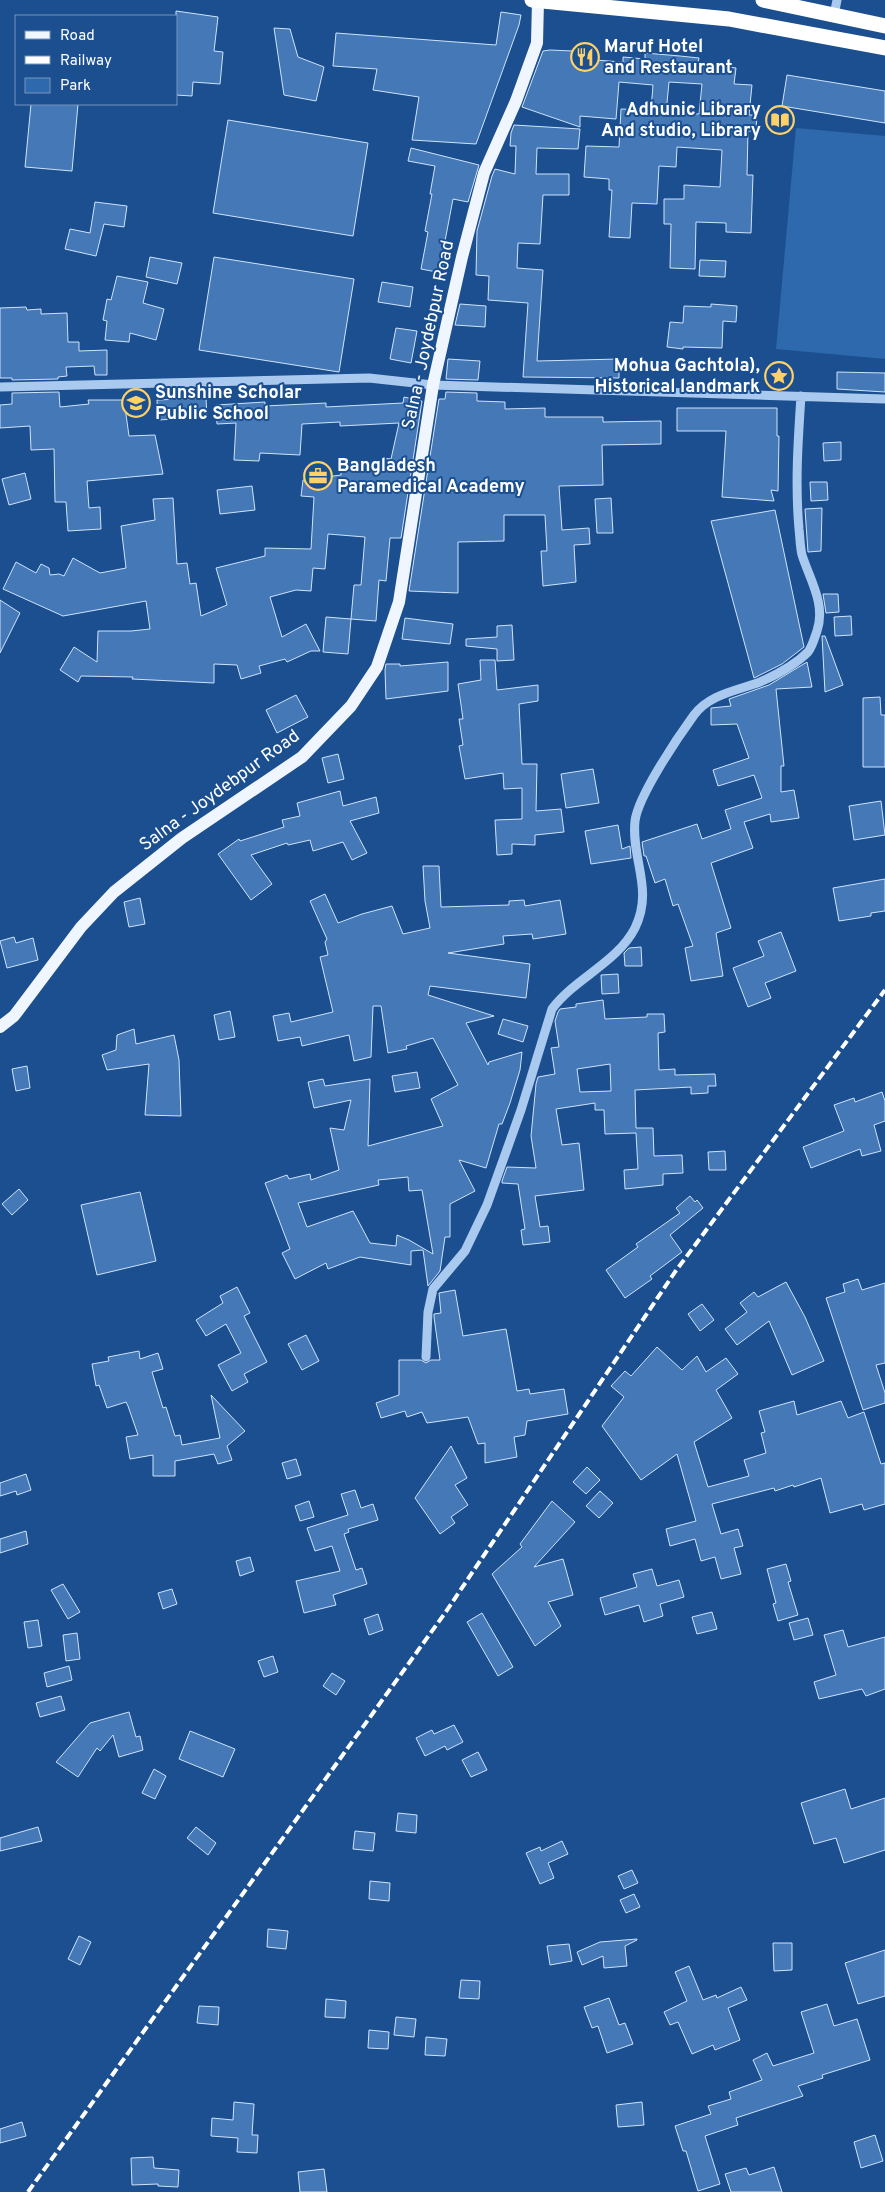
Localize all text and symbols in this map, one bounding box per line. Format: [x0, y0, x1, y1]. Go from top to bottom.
legend [15, 15, 178, 105]
text: Road [60, 27, 95, 46]
place label: Maruf Hotel and Restaurant [604, 36, 733, 80]
restaurant icon: Maruf Hotel and Restaurant [570, 42, 600, 72]
text: Railway [60, 52, 112, 71]
text: Park [60, 77, 91, 96]
place label: Adhunic Library And studio, Library [601, 99, 761, 143]
library icon: Adhunic Library And studio, Library [765, 105, 795, 135]
street label: Salna - Joydebpur Road [398, 238, 460, 432]
place label: Mohua Gachtola), Historical landmark [595, 355, 760, 399]
place icon: Mohua Gachtola), Historical landmark [764, 361, 794, 391]
place label: Sunshine Scholar Public School [155, 382, 302, 426]
school or university icon: Sunshine Scholar Public School [121, 388, 151, 418]
place label: Bangladesh Paramedical Academy [337, 455, 525, 499]
office icon: Bangladesh Paramedical Academy [303, 461, 333, 491]
street label: Salna - Joydebpur Road [135, 725, 305, 857]

